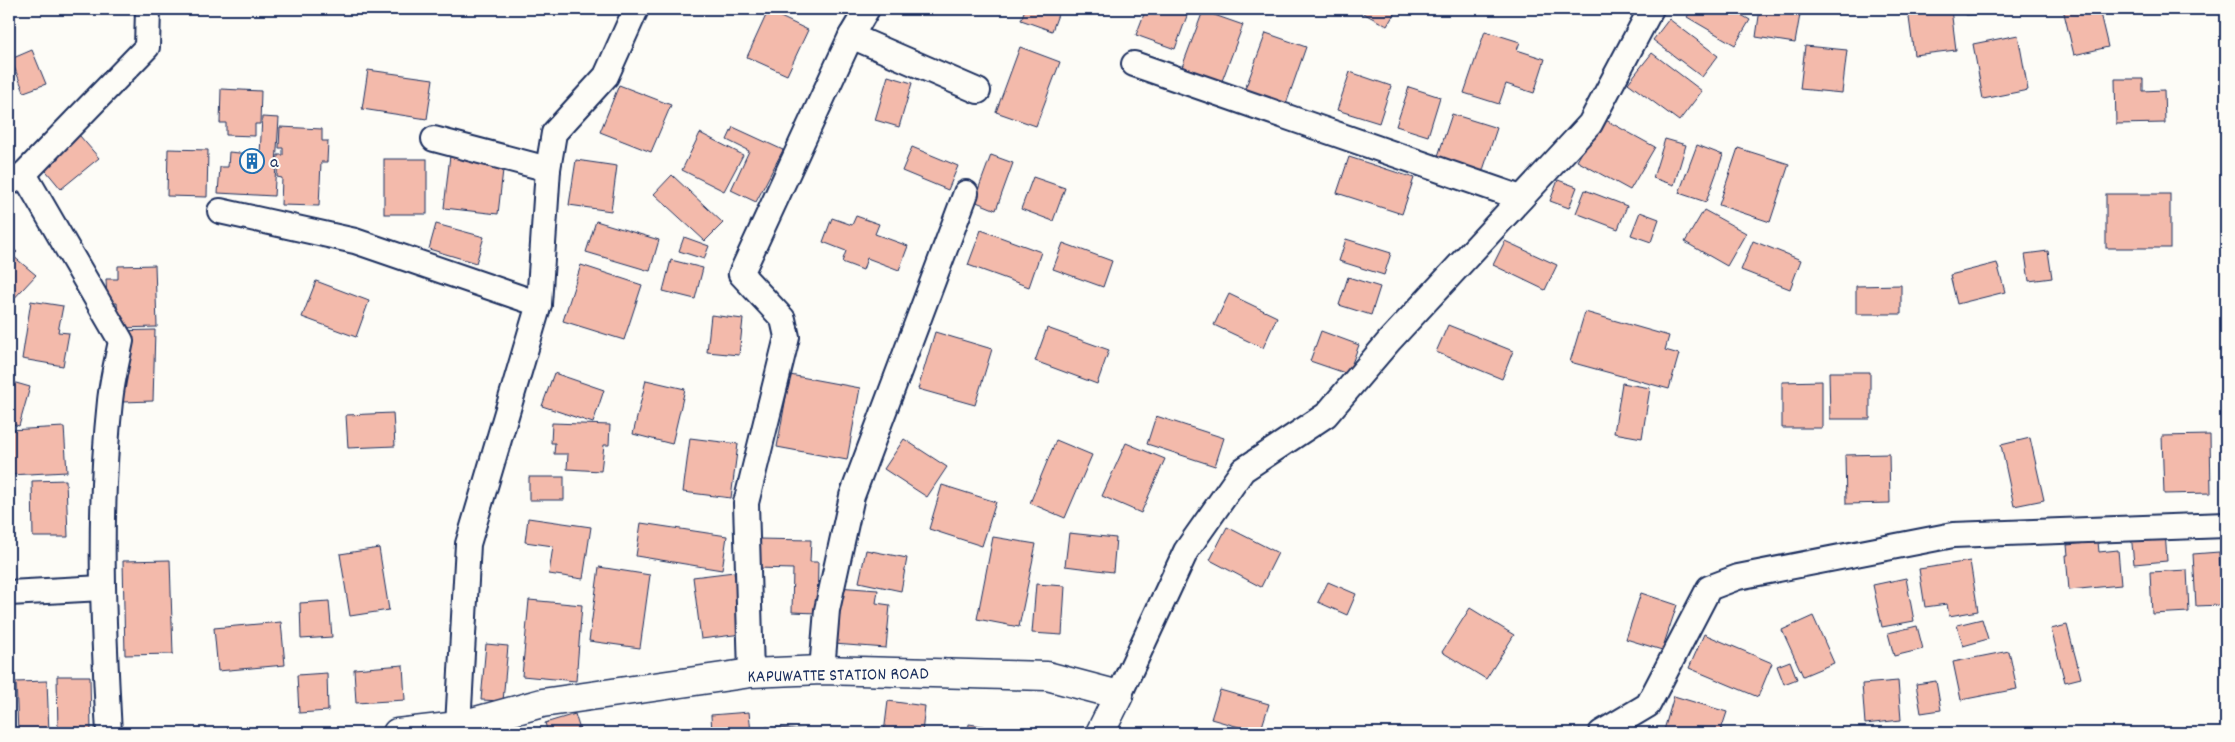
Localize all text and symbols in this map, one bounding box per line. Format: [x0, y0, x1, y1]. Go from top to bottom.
building icon: a [239, 148, 265, 174]
place label: a [270, 151, 279, 176]
street label: KAPUWATTE STATION ROAD [747, 662, 929, 691]

